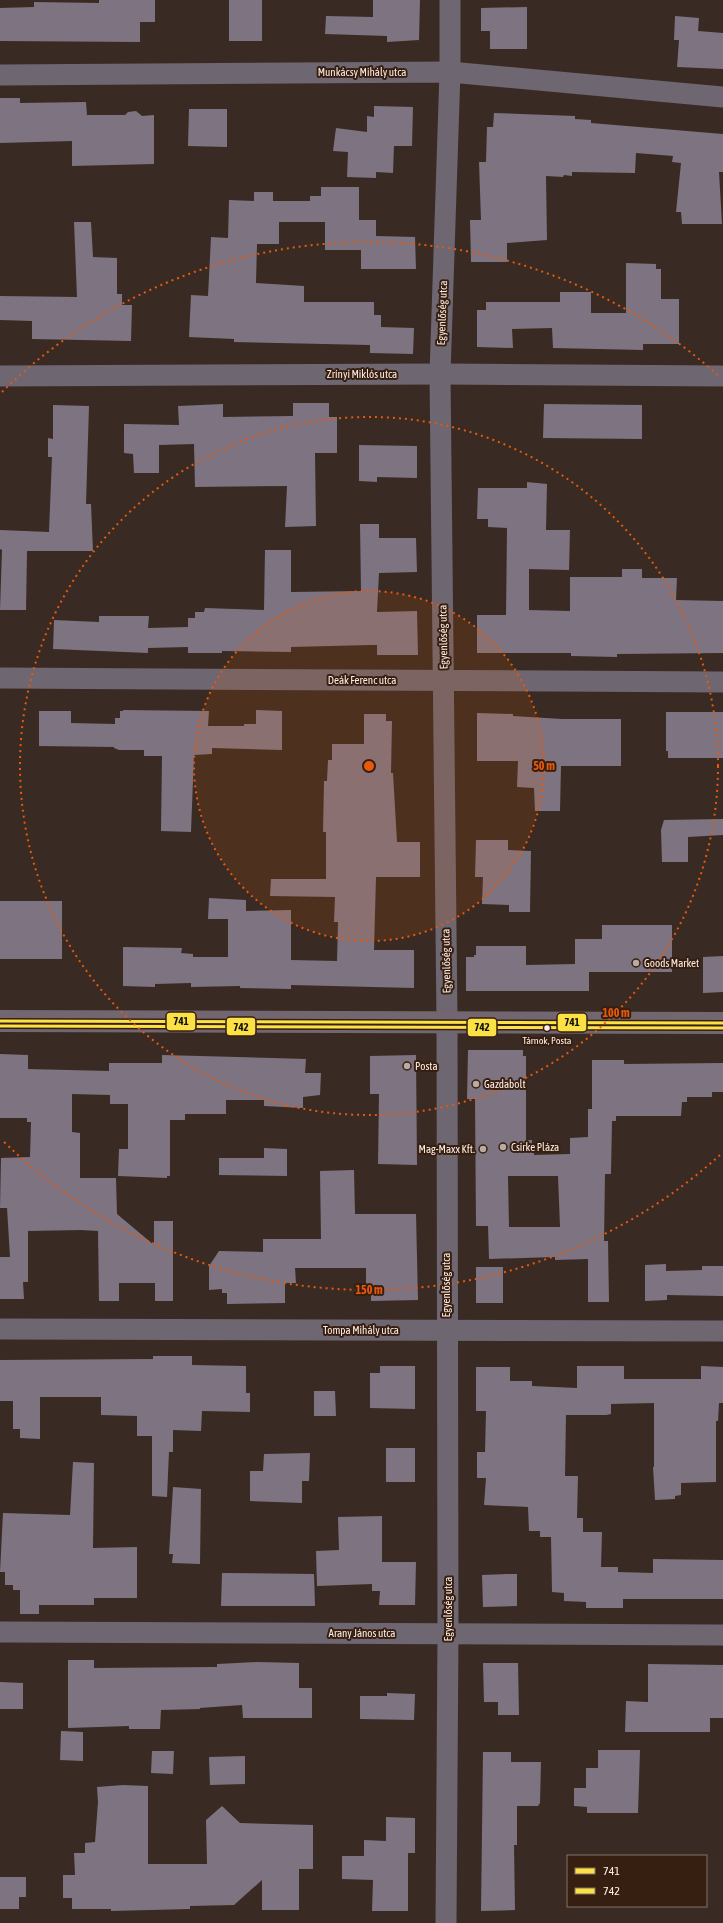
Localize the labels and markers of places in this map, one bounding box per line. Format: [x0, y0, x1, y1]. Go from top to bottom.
centre of rings [362, 759, 376, 773]
place label: Goods Market [644, 957, 699, 969]
marker: Goods Market [631, 958, 641, 968]
marker: Tárnok, Posta [542, 1023, 552, 1033]
place label: Tárnok, Posta [523, 1035, 572, 1046]
place label: Posta [415, 1060, 438, 1072]
marker: Posta [402, 1061, 412, 1071]
place label: Gazdabolt [484, 1078, 526, 1090]
marker: Gazdabolt [471, 1079, 481, 1089]
place label: Csirke Pláza [511, 1141, 559, 1153]
marker: Csirke Pláza [498, 1142, 508, 1152]
place label: Mag-Maxx Kft. [419, 1143, 475, 1155]
marker: Mag-Maxx Kft. [478, 1144, 488, 1154]

